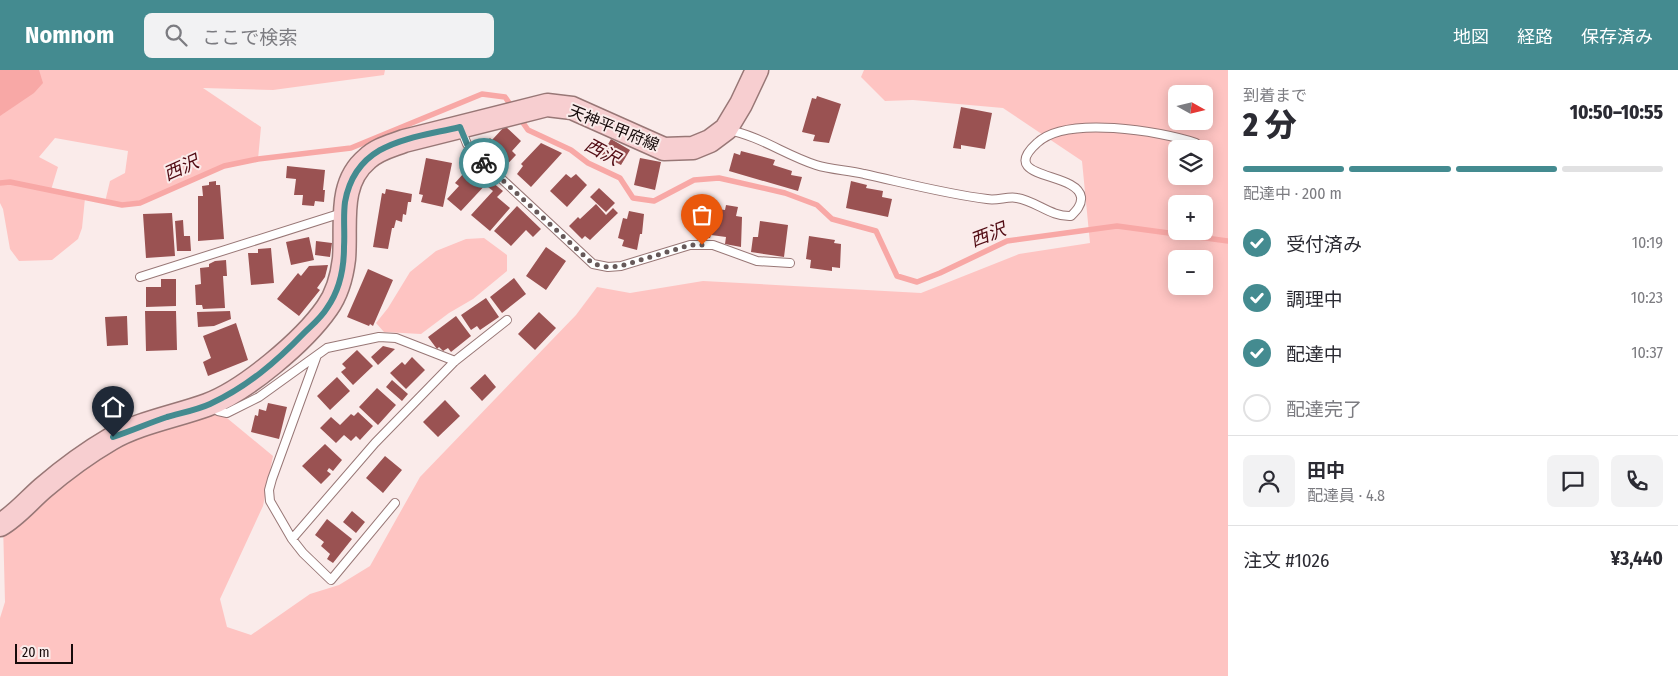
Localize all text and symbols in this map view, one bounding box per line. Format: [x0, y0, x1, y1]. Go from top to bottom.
search box [144, 13, 494, 58]
text: Nomnom [25, 21, 114, 49]
icon: search [162, 21, 190, 49]
text: ここで検索 [202, 26, 297, 49]
text: 地図 [1453, 26, 1489, 48]
text: 経路 [1517, 26, 1553, 48]
text: 保存済み [1581, 26, 1653, 48]
north arrow [1168, 85, 1212, 130]
map controls [1168, 85, 1213, 295]
text: 到着まで [1243, 86, 1307, 105]
street label: 天神平甲府線 [566, 101, 662, 155]
text: 10:50–10:55 [1570, 101, 1663, 124]
text: 2 分 [1243, 106, 1296, 144]
water label: 西沢 [581, 134, 625, 171]
courier [459, 138, 509, 188]
button: layers [1168, 140, 1213, 185]
icon: bike [470, 149, 498, 177]
water label: 西沢 [160, 150, 204, 185]
text: 配達中 · 200 m [1243, 184, 1342, 203]
pin [681, 194, 723, 245]
button: + [1168, 195, 1213, 240]
icon: bag [688, 201, 716, 229]
water label: 西沢 [967, 218, 1011, 252]
icon: check [1243, 229, 1271, 257]
text: 受付済み [1286, 233, 1362, 256]
text: 10:19 [1632, 233, 1663, 252]
button: − [1168, 250, 1213, 295]
icon: check [1243, 284, 1271, 312]
text: 調理中 [1286, 288, 1343, 311]
text: 10:23 [1631, 288, 1663, 307]
icon: check [1243, 339, 1271, 367]
text: 配達中 [1286, 343, 1343, 366]
text: 10:37 [1631, 343, 1663, 362]
pin [92, 386, 134, 437]
icon: home [99, 393, 127, 421]
text: 配達完了 [1286, 398, 1362, 421]
button: person [1243, 455, 1295, 507]
button: chat [1547, 455, 1599, 507]
button: phone [1611, 455, 1663, 507]
text: 田中 [1307, 459, 1345, 482]
text: 配達員 · 4.8 [1307, 486, 1385, 505]
text: ¥3,440 [1611, 547, 1663, 570]
text: 注文 #1026 [1243, 549, 1329, 572]
scale bar [15, 641, 72, 664]
text: 20 m [22, 644, 50, 661]

